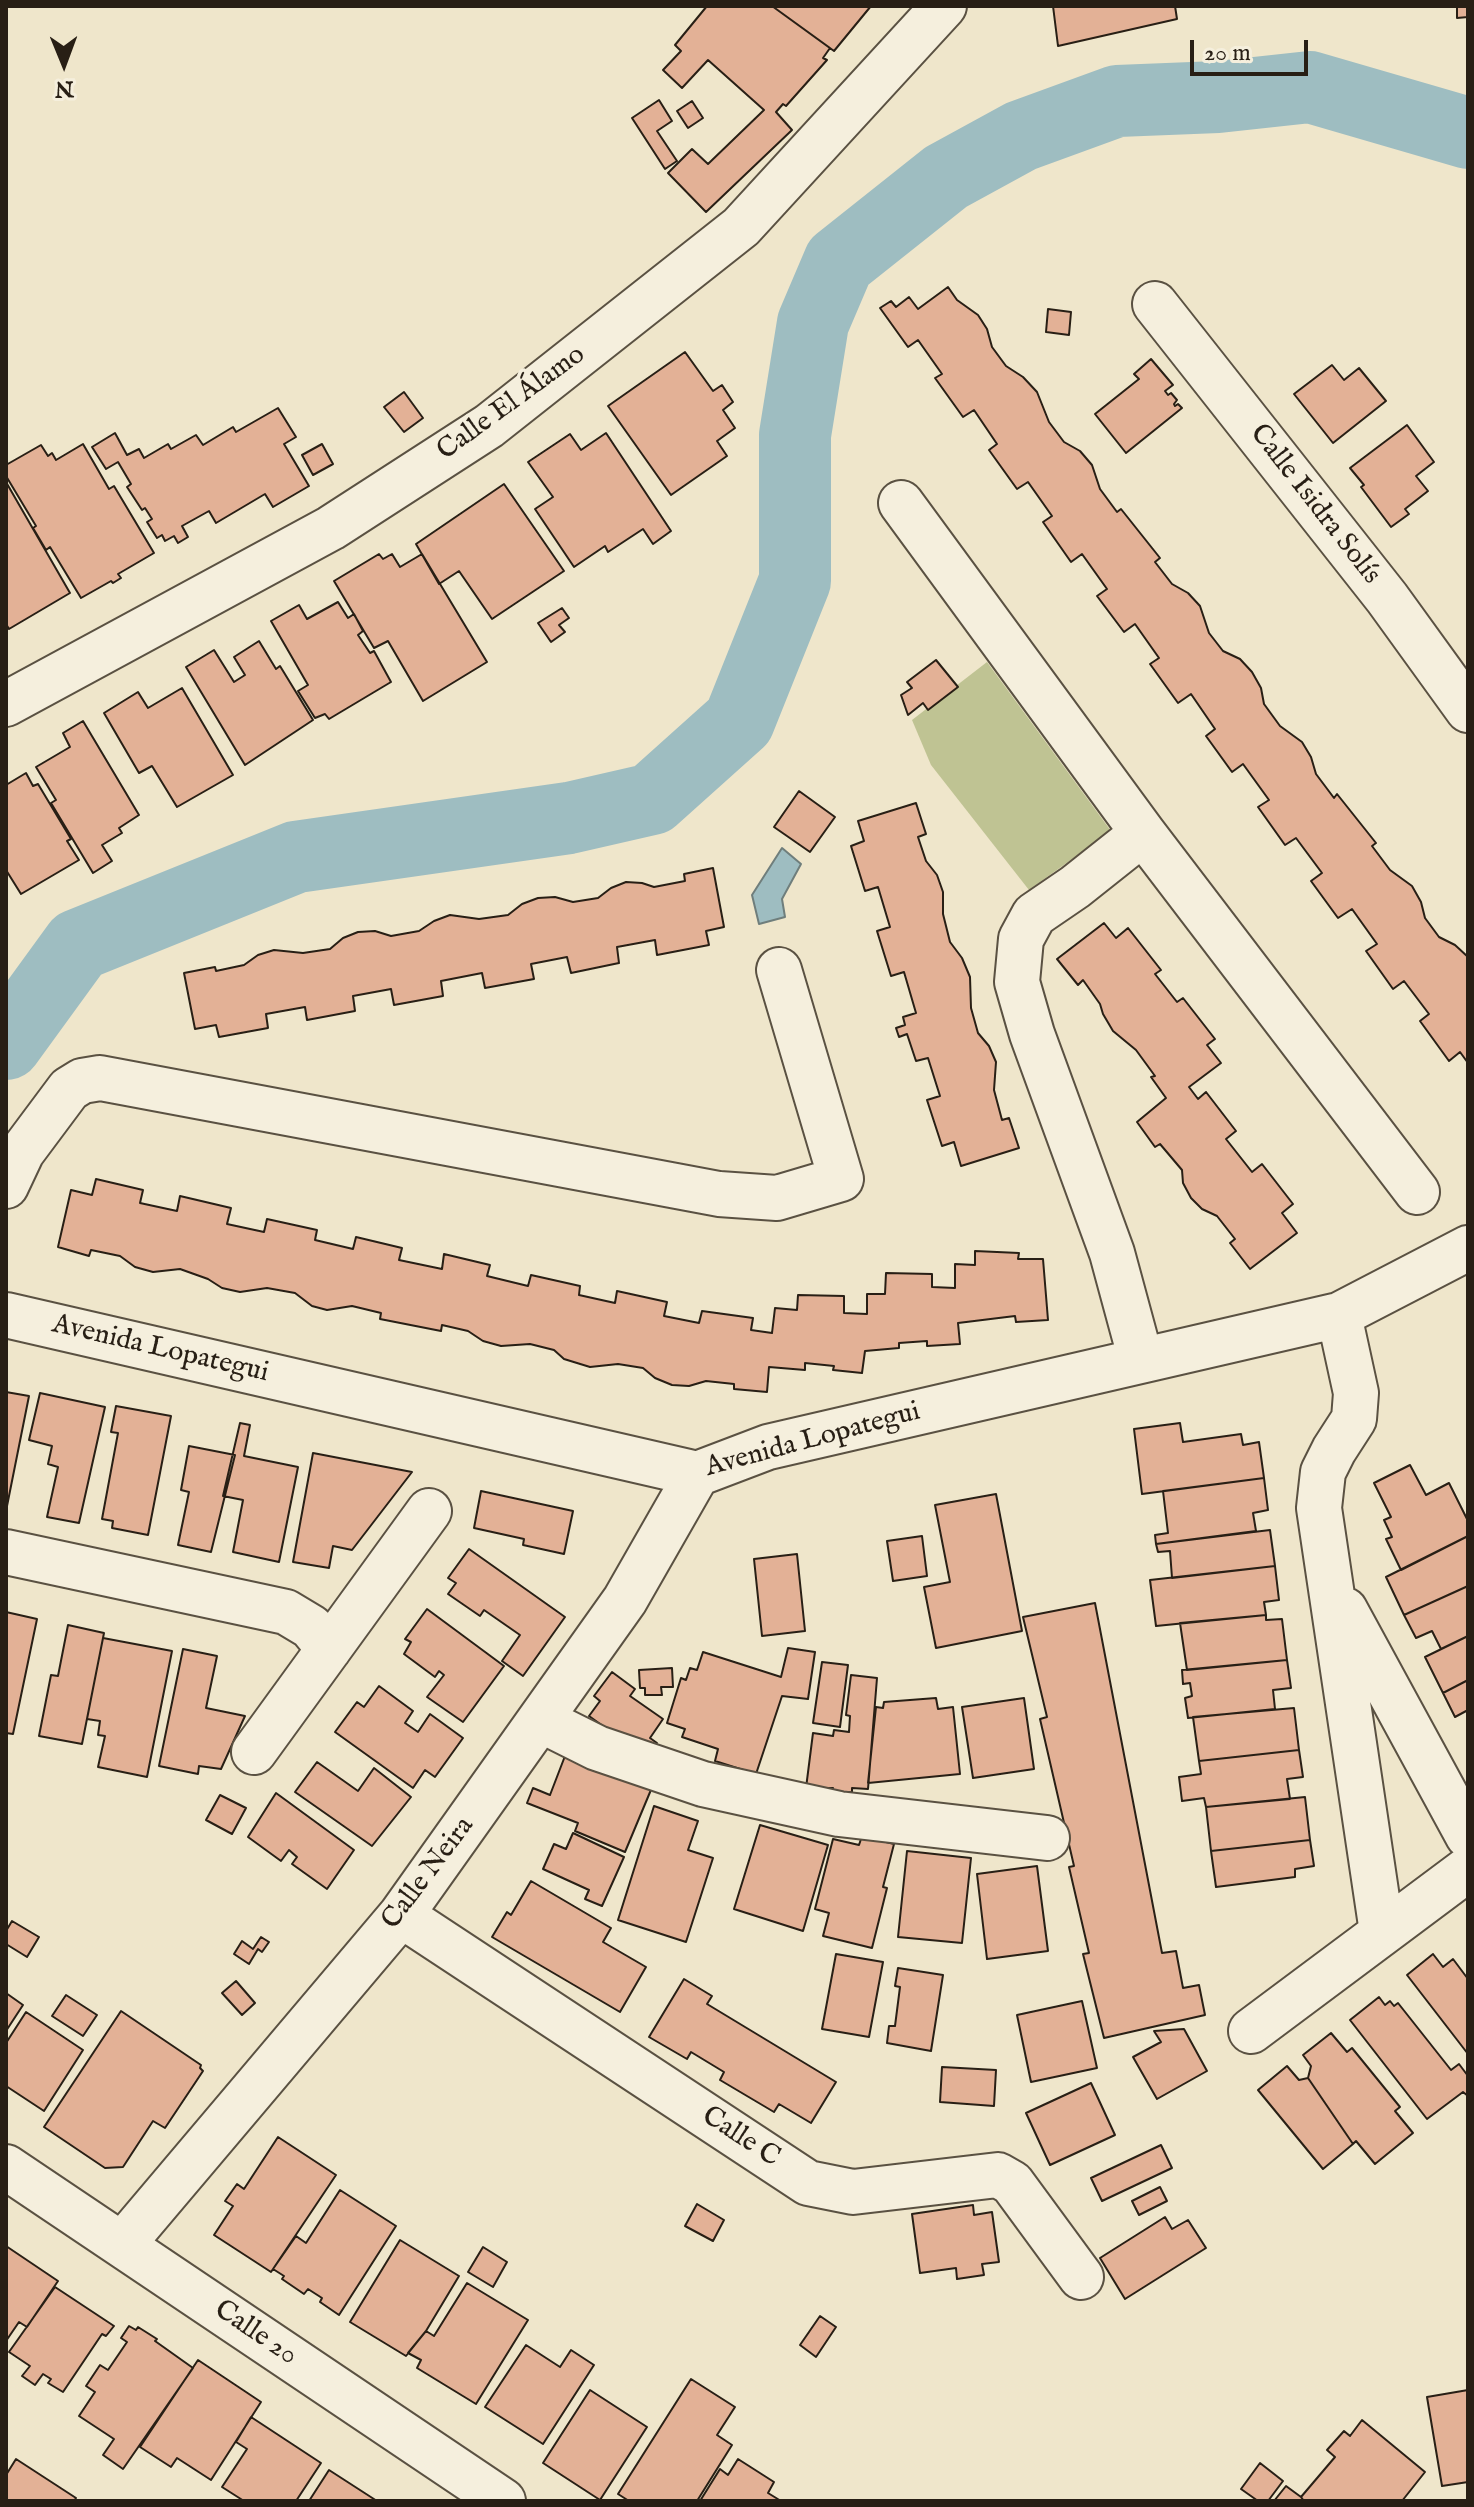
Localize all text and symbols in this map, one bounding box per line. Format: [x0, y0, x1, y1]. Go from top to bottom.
north arrow [24, 24, 104, 104]
scale bar [1194, 24, 1312, 74]
text: 20 m [1204, 38, 1251, 69]
text: N [55, 74, 74, 102]
street label: Calle El Álamo [431, 339, 593, 469]
street label: Calle Isidra Solís [1241, 418, 1387, 592]
street label: Avenida Lopategui [49, 1309, 271, 1391]
street label: Avenida Lopategui [702, 1396, 924, 1486]
street label: Calle Neira [376, 1811, 482, 1937]
street label: Calle C [695, 2100, 785, 2176]
street label: Calle 20 [207, 2294, 303, 2374]

